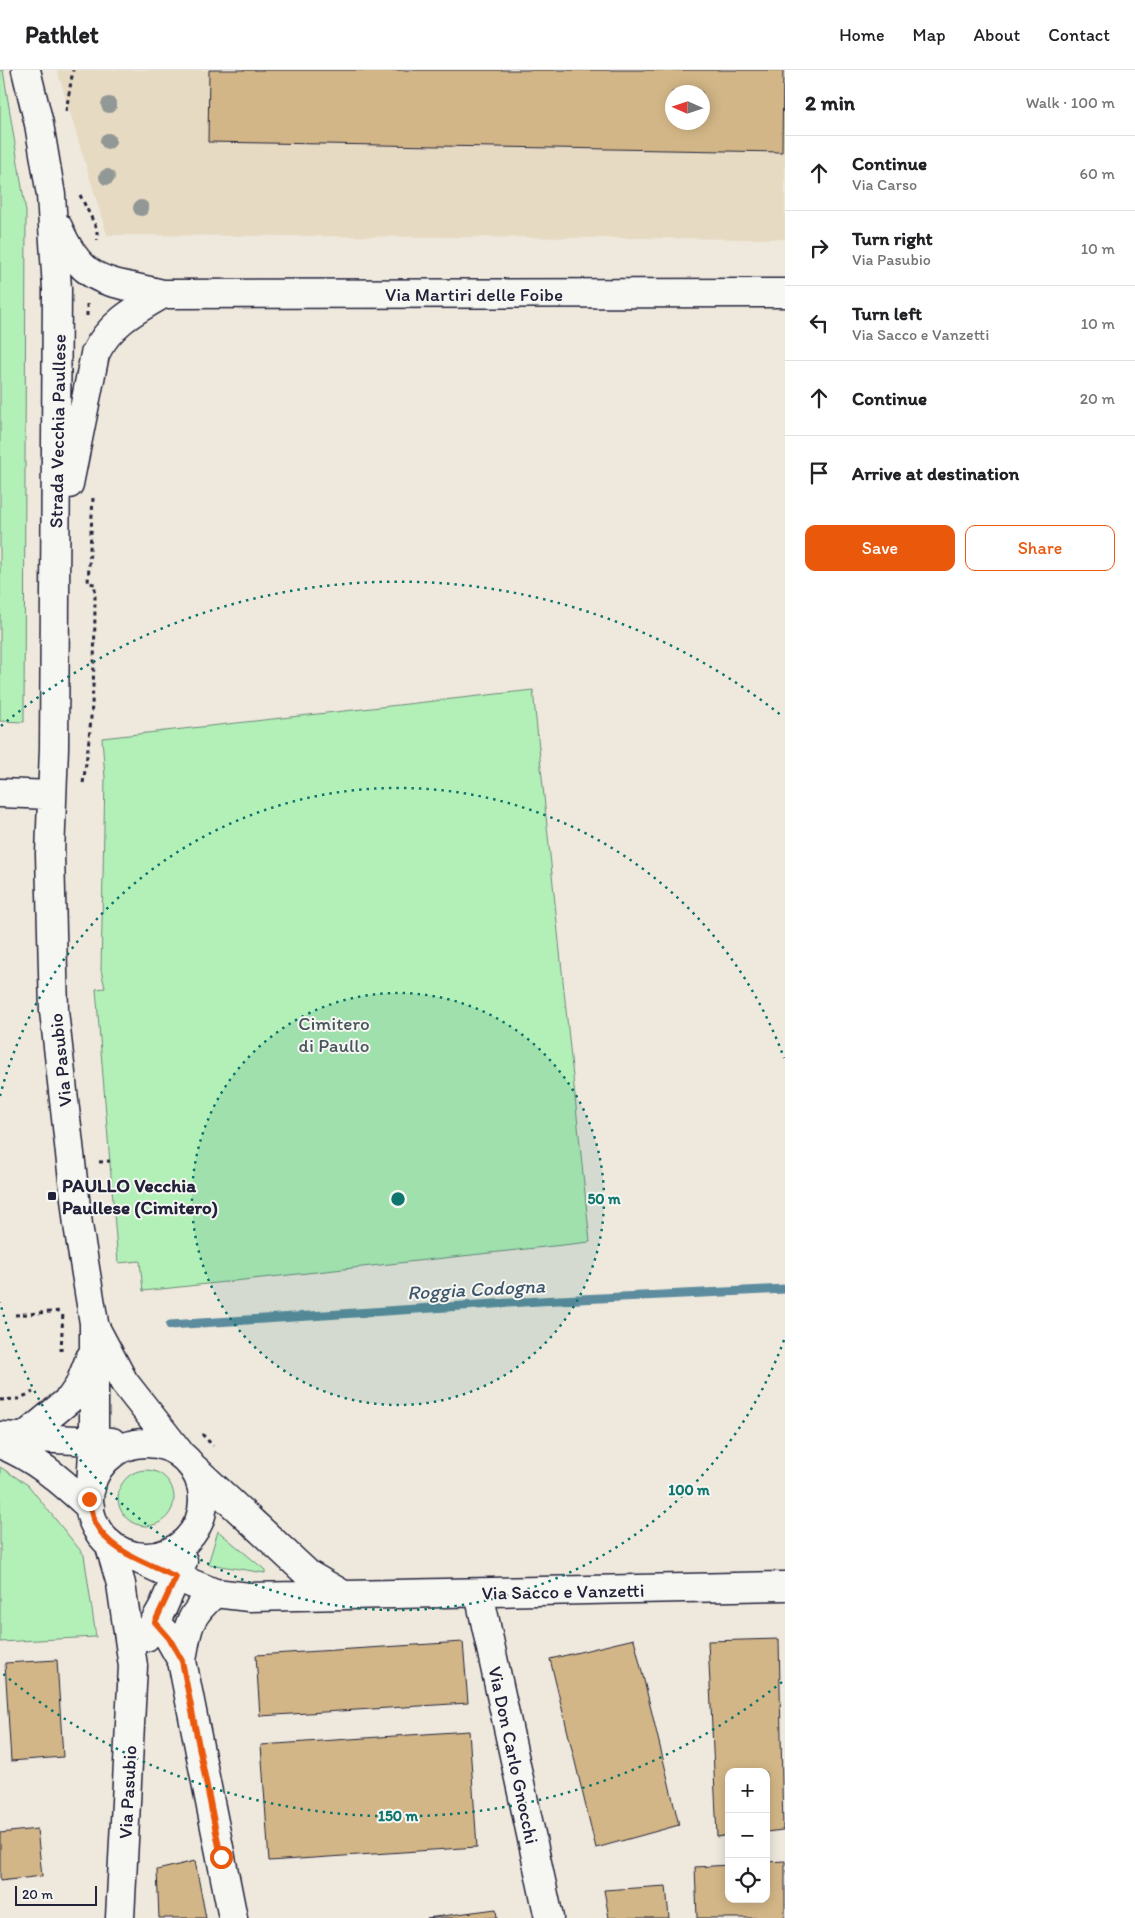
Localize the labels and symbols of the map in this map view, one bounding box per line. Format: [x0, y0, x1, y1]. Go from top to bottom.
north arrow [665, 85, 710, 130]
street label: Via Martiri delle Foibe [385, 283, 563, 306]
street label: Strada Vecchia Paullese [44, 334, 71, 528]
street label: Via Pasubio [44, 1012, 77, 1108]
park label: Cimitero di Paullo [298, 1012, 370, 1057]
place label: PAULLO Vecchia Paullese (Cimitero) [62, 1174, 218, 1219]
marker: PAULLO Vecchia Paullese (Cimitero) [46, 1190, 58, 1202]
centre of rings [389, 1190, 407, 1208]
text: 50 m [587, 1190, 621, 1208]
water label: Roggia Codogna [406, 1273, 546, 1305]
text: 100 m [668, 1481, 710, 1499]
route end [78, 1488, 101, 1511]
street label: Via Sacco e Vanzetti [481, 1579, 645, 1604]
street label: Via Don Carlo Gnocchi [483, 1664, 544, 1846]
street label: Via Pasubio [114, 1745, 141, 1839]
text: 150 m [378, 1807, 418, 1825]
route start [210, 1846, 233, 1869]
scale bar [15, 1883, 98, 1906]

